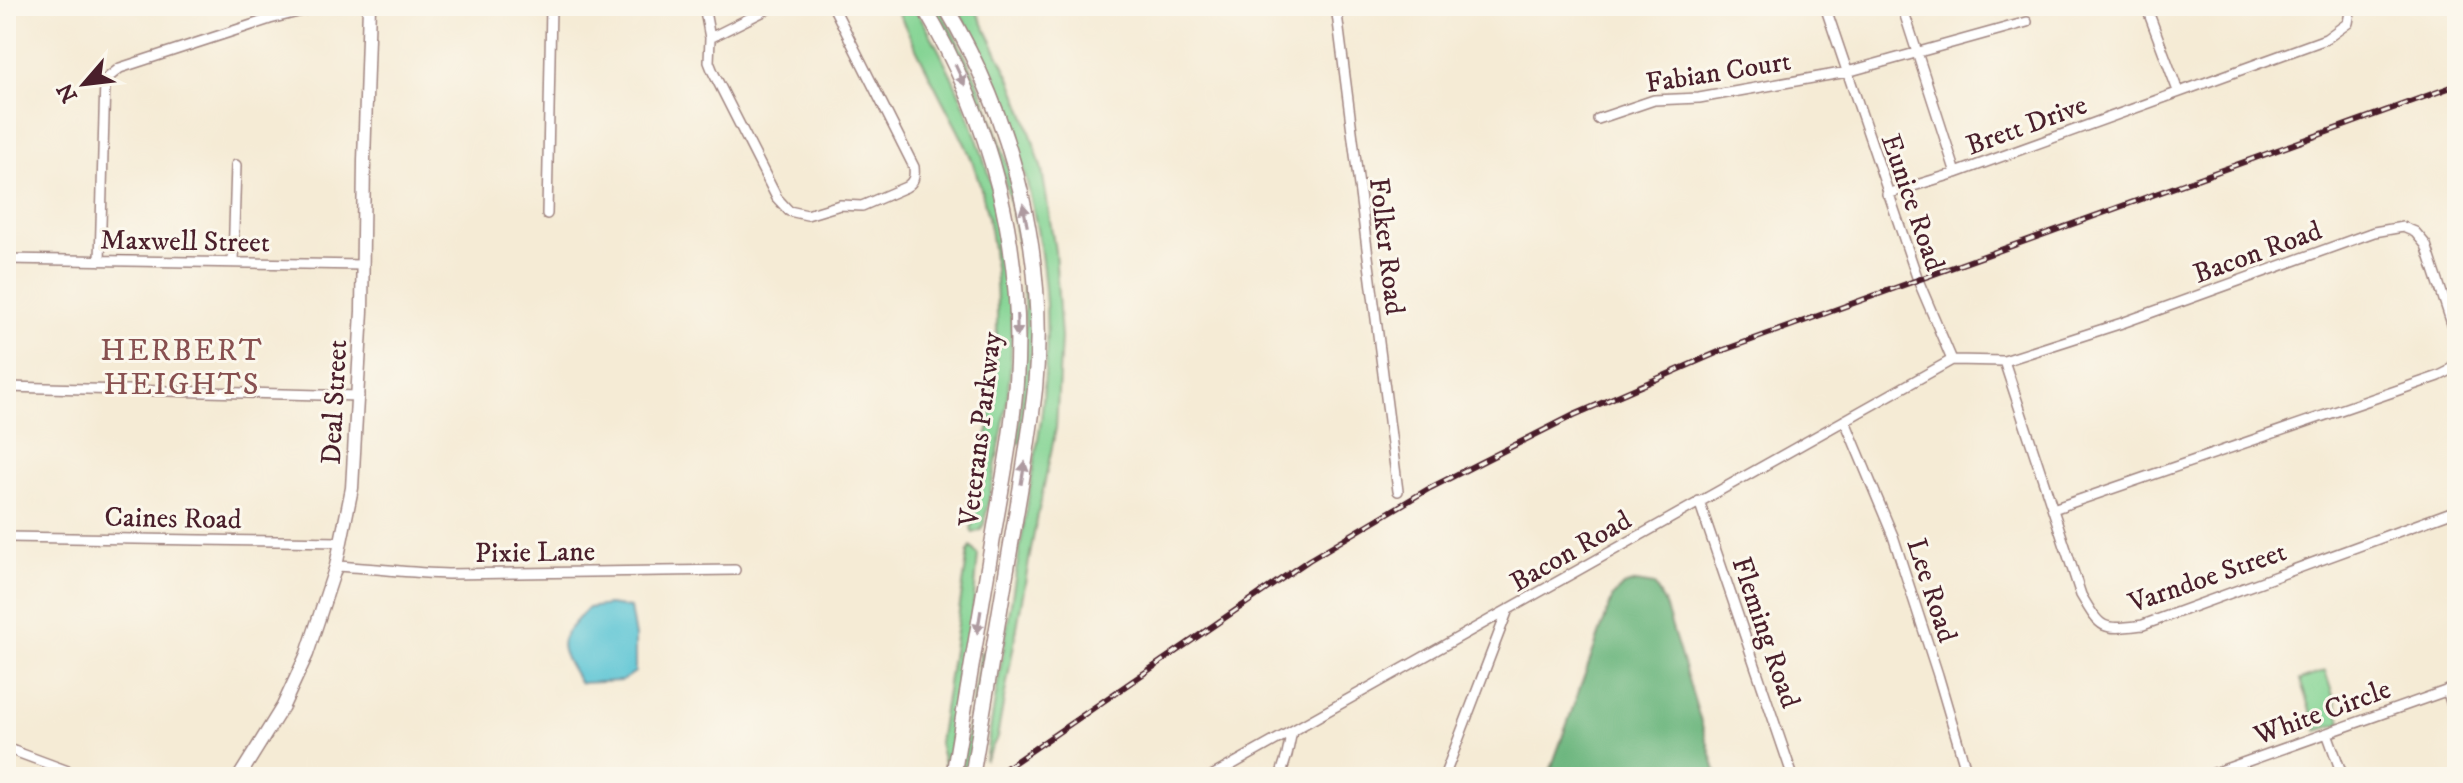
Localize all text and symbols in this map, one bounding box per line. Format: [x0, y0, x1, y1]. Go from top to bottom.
north arrow [44, 44, 124, 124]
street label: Fabian Court [1643, 44, 1793, 101]
one-way arrow [953, 63, 967, 86]
text: N [52, 78, 84, 107]
street label: Brett Drive [1961, 87, 2092, 163]
street label: Eunice Road [1873, 129, 1952, 276]
street label: Folker Road [1361, 176, 1412, 317]
one-way arrow [1018, 202, 1031, 227]
street label: Bacon Road [2189, 213, 2326, 292]
street label: Maxwell Street [100, 223, 270, 260]
one-way arrow [1011, 314, 1024, 339]
street label: Veterans Parkway [951, 329, 1010, 530]
district label: HERBERT HEIGHTS [100, 333, 264, 404]
street label: Deal Street [314, 339, 355, 465]
one-way arrow [1017, 460, 1029, 485]
street label: Caines Road [104, 500, 242, 537]
street label: Bacon Road [1504, 503, 1638, 600]
street label: Pixie Lane [475, 534, 595, 571]
street label: Lee Road [1898, 534, 1965, 647]
street label: Varndoe Street [2123, 534, 2291, 621]
street label: Fleming Road [1723, 552, 1808, 713]
one-way arrow [972, 610, 985, 635]
street label: White Circle [2248, 672, 2396, 754]

